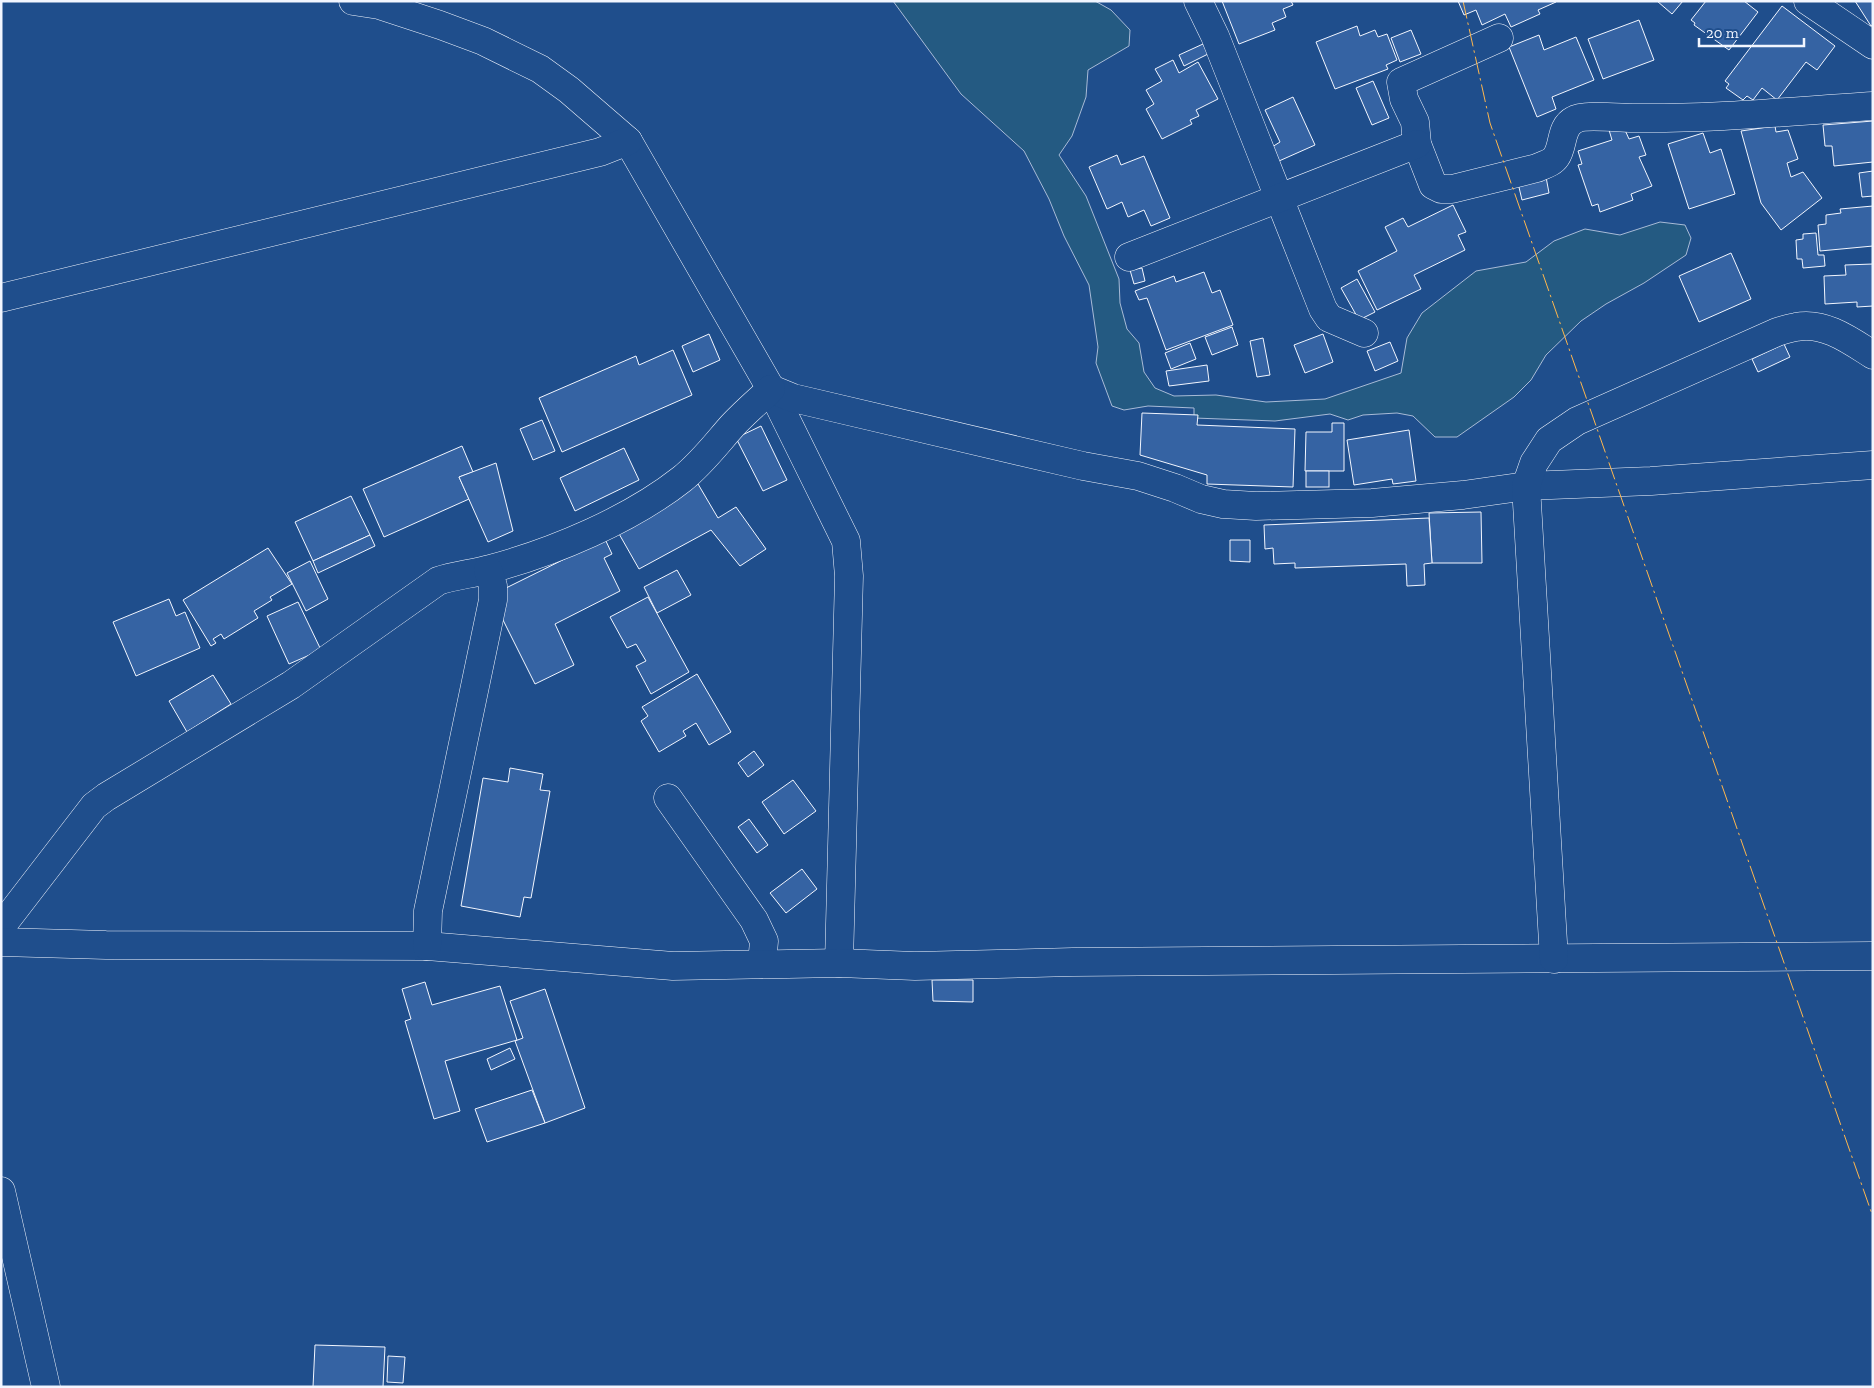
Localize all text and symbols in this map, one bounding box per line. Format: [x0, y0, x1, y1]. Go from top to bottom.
scale bar [1699, 15, 1804, 47]
text: 20 m [1706, 24, 1739, 42]

